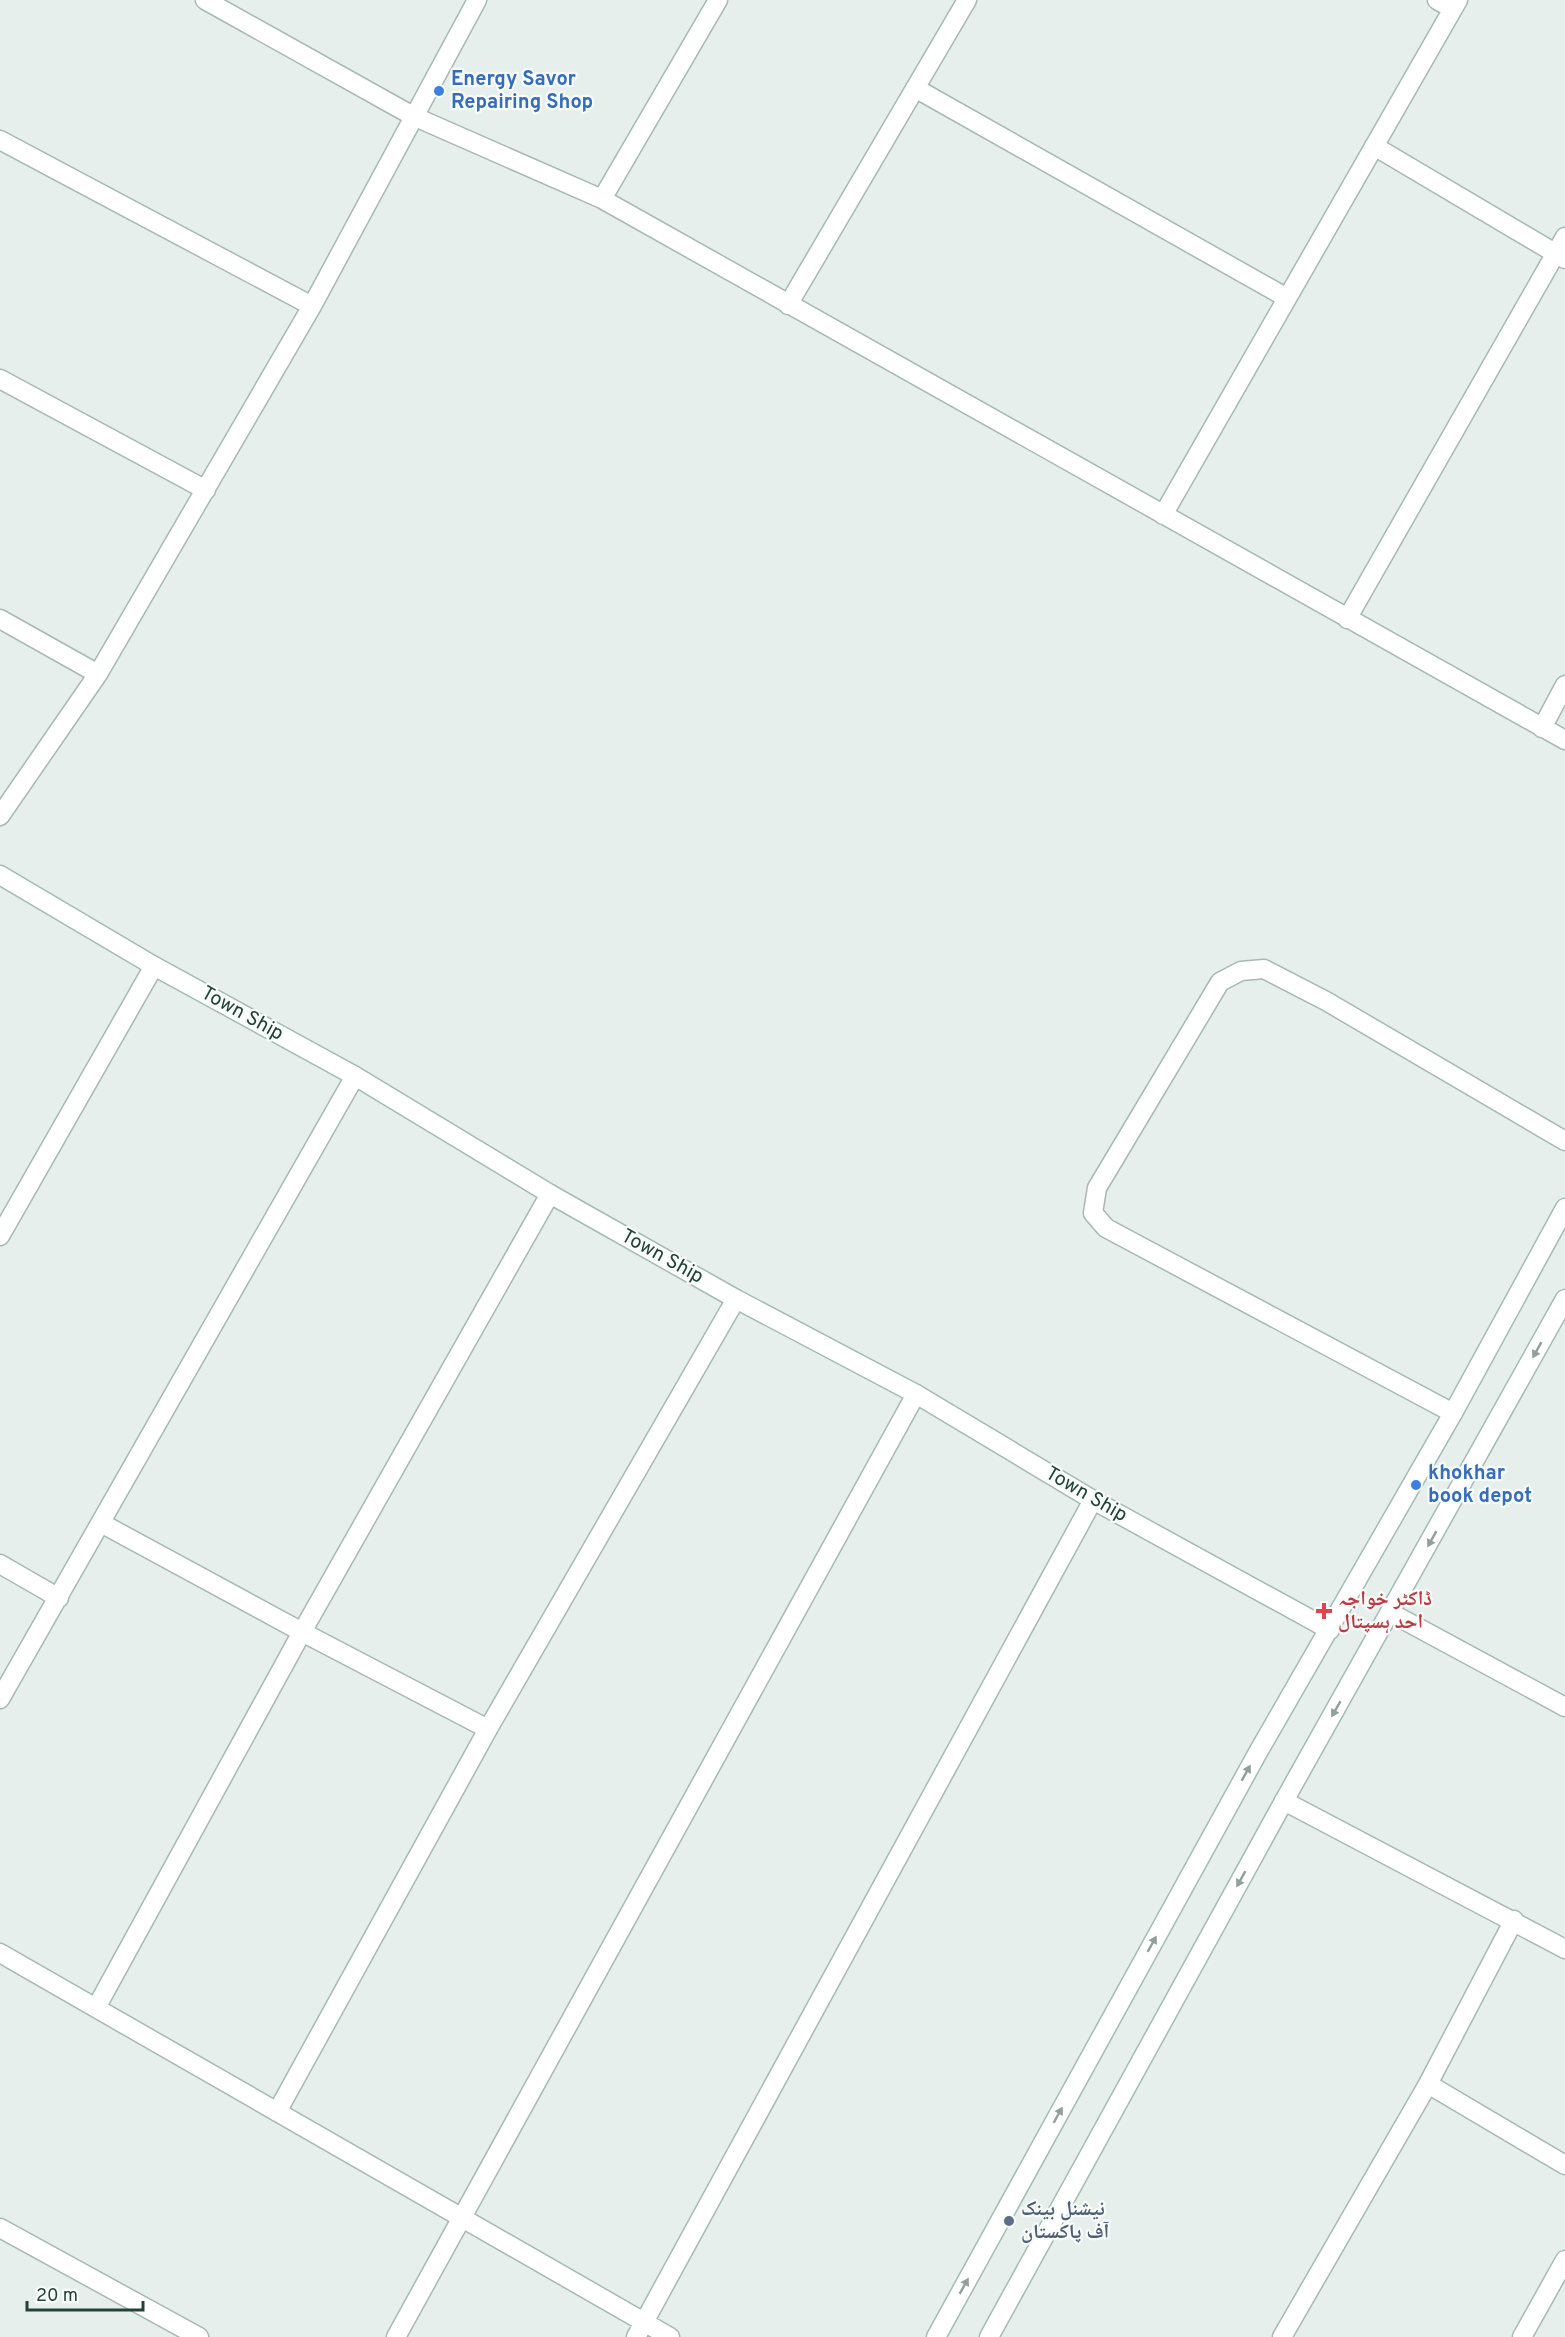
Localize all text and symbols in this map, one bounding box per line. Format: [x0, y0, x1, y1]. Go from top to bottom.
place label: Energy Savor Repairing Shop [451, 67, 593, 116]
marker: Energy Savor Repairing Shop [432, 84, 446, 98]
street label: Town Ship [196, 981, 288, 1047]
street label: Town Ship [616, 1224, 708, 1290]
one-way arrow [1532, 1342, 1542, 1359]
street label: Town Ship [1040, 1461, 1132, 1529]
place label: khokhar book depot [1428, 1461, 1532, 1510]
marker: khokhar book depot [1409, 1478, 1423, 1492]
one-way arrow [1427, 1531, 1437, 1548]
place label: ڈاکٹر خواجہ احد ہسپتال [1338, 1587, 1432, 1636]
marker: ڈاکٹر خواجہ احد ہسپتال [1315, 1602, 1333, 1620]
one-way arrow [1331, 1701, 1341, 1718]
one-way arrow [1241, 1765, 1251, 1782]
one-way arrow [1236, 1871, 1246, 1888]
one-way arrow [1147, 1935, 1157, 1952]
one-way arrow [1053, 2106, 1063, 2123]
place label: نیشنل بینک آف پاکستان [1021, 2197, 1110, 2246]
marker: نیشنل بینک آف پاکستان [1002, 2214, 1016, 2228]
scale bar [27, 2274, 142, 2312]
one-way arrow [959, 2277, 969, 2294]
text: 20 m [36, 2285, 78, 2308]

